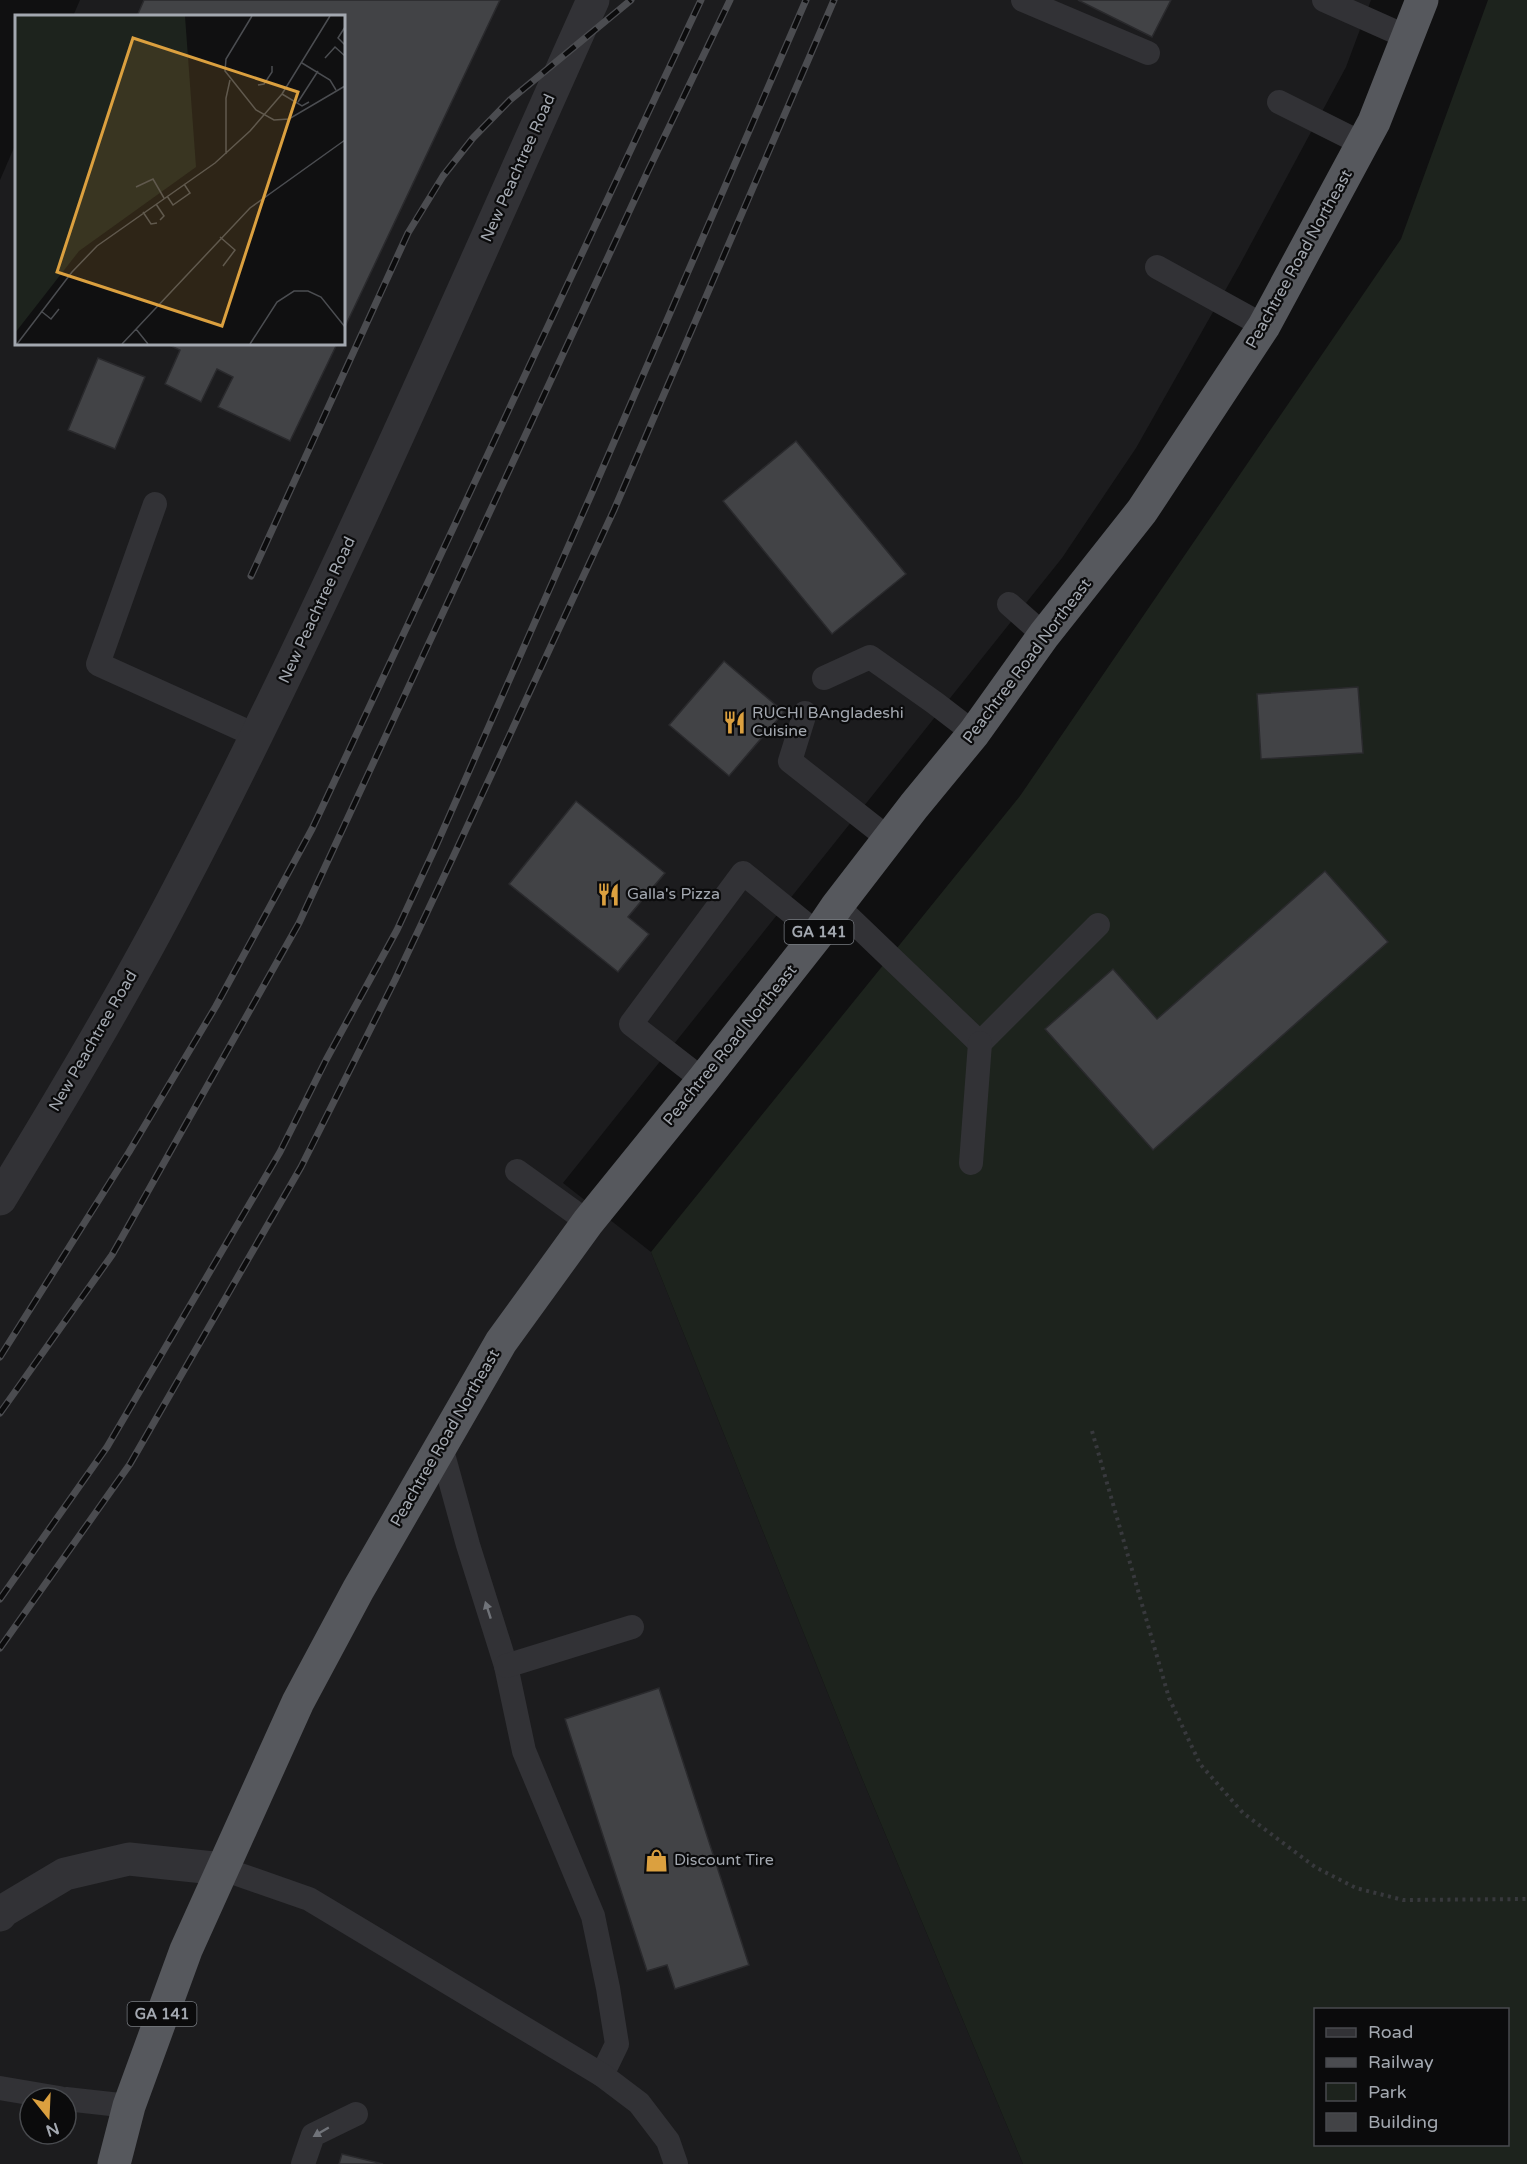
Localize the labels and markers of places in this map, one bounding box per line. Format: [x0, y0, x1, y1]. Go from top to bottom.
place label: RUCHI BAngladeshi Cuisine [752, 703, 904, 741]
restaurant icon: RUCHI BAngladeshi Cuisine [721, 709, 747, 735]
restaurant icon: Galla's Pizza [596, 881, 622, 907]
place label: Galla's Pizza [627, 884, 720, 904]
shop icon: Discount Tire [643, 1847, 669, 1873]
place label: Discount Tire [674, 1850, 774, 1870]

